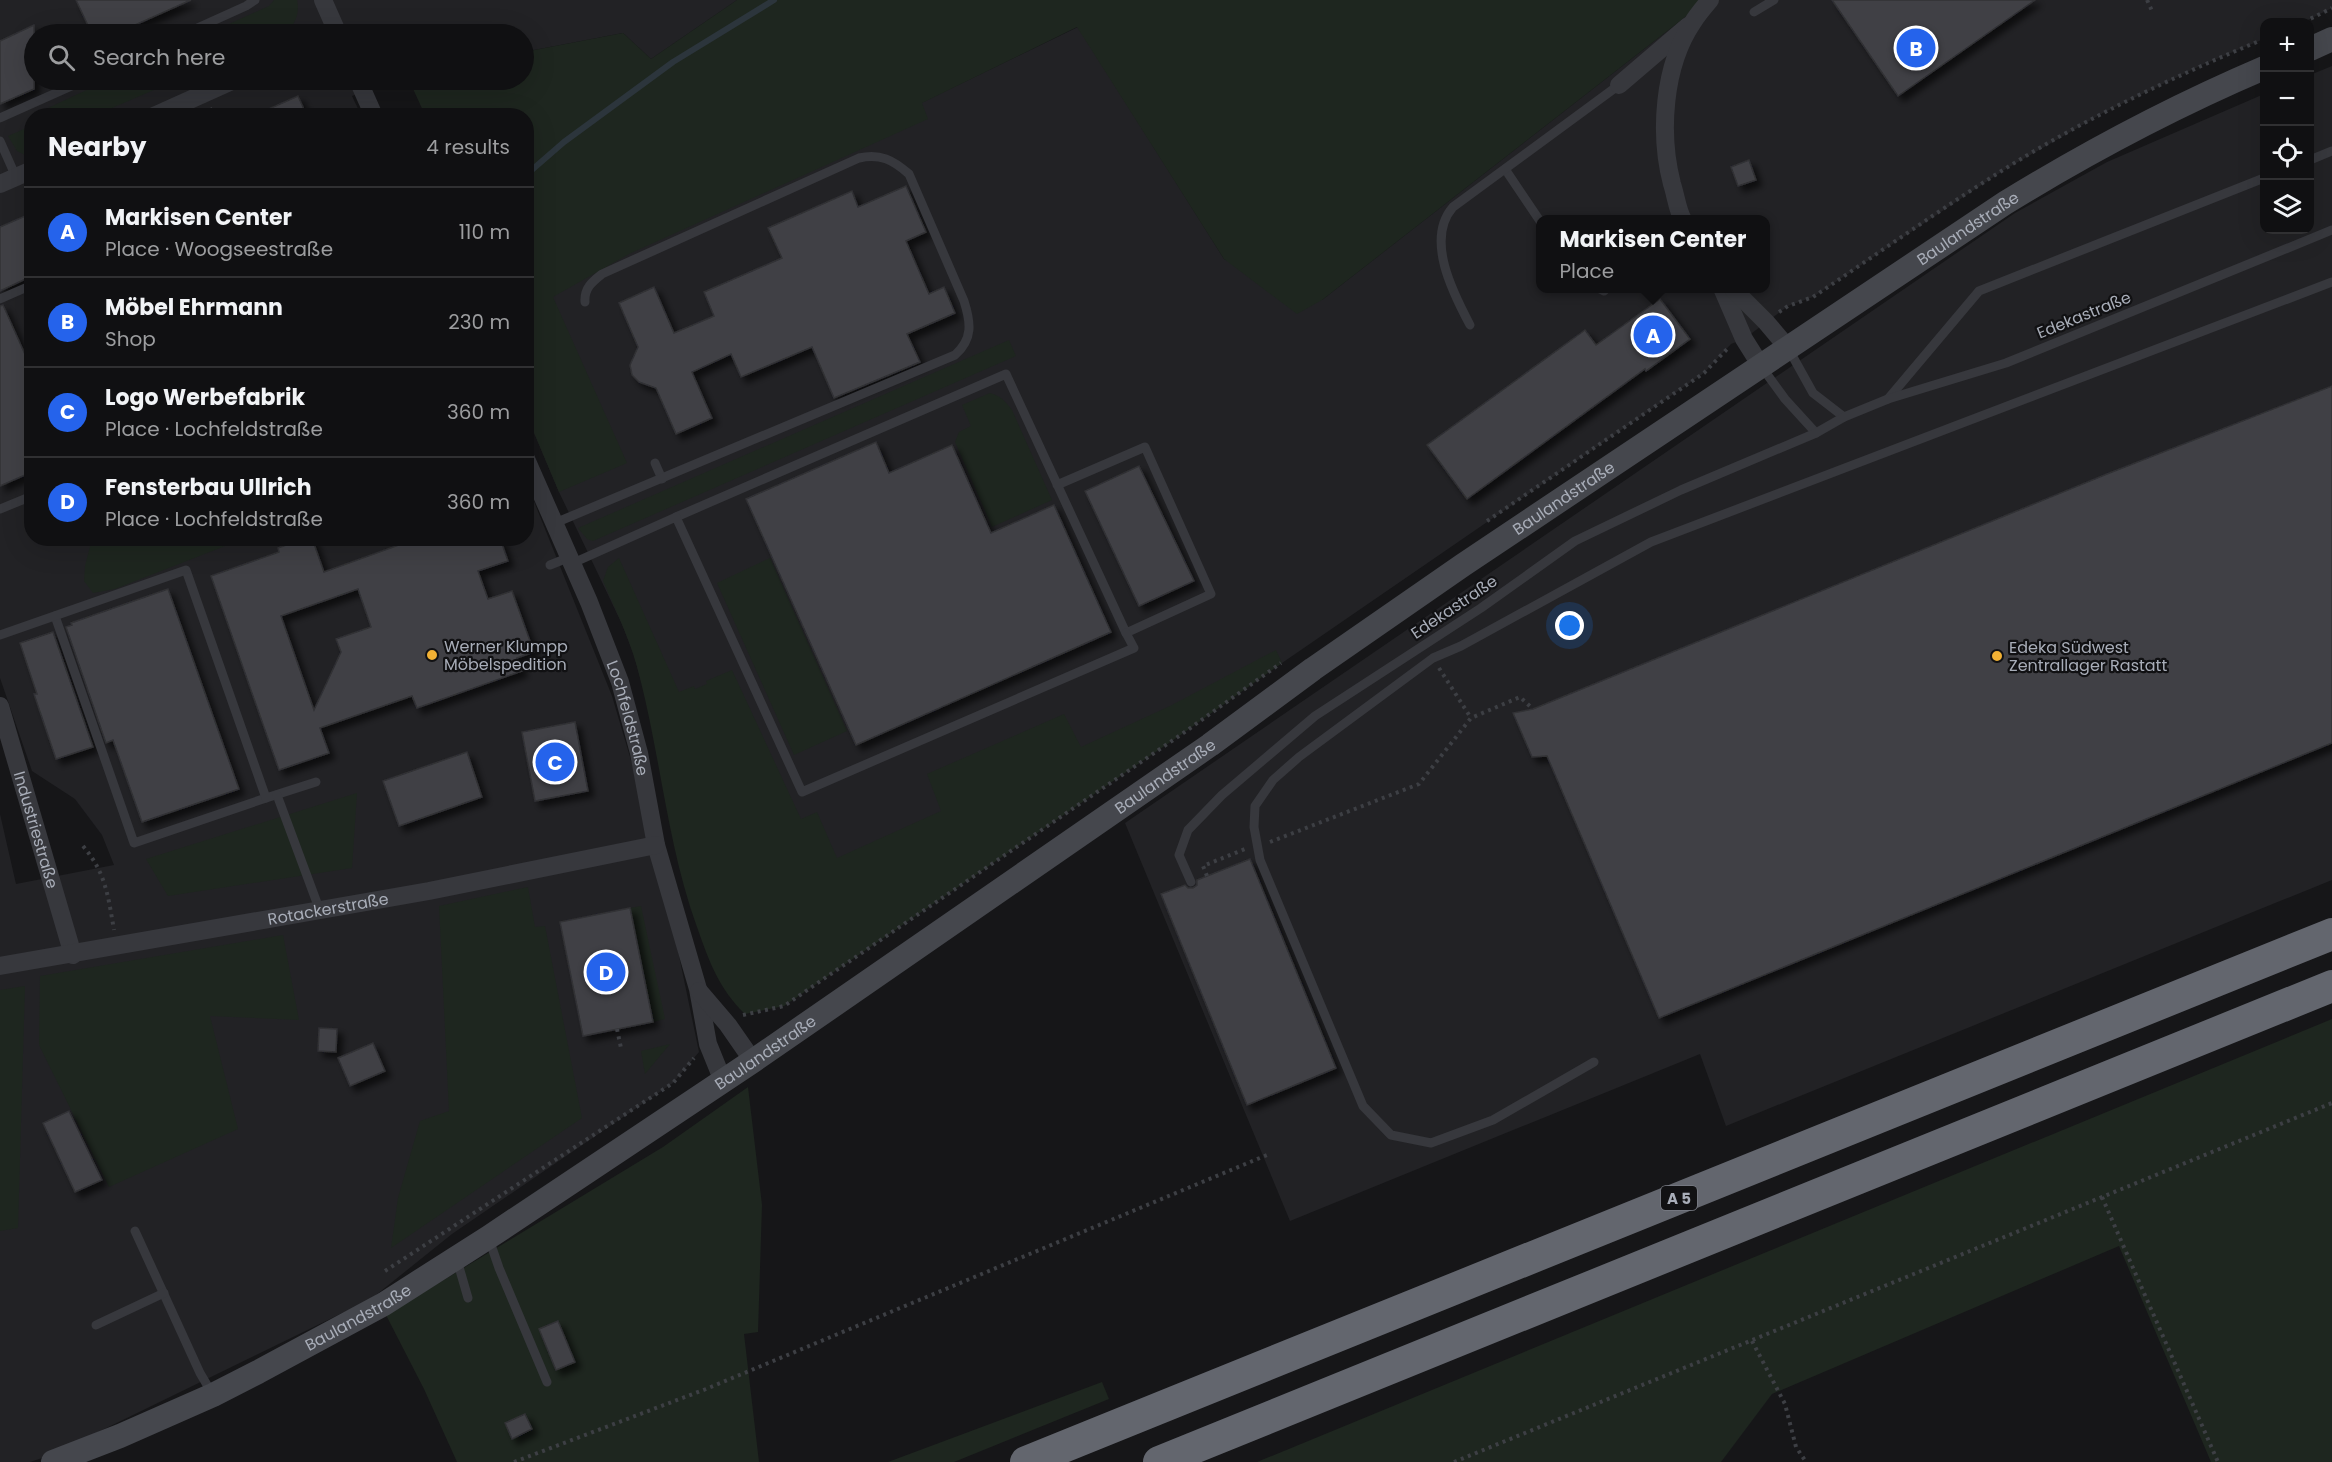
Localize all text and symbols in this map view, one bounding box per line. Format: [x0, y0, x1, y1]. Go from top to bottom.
map controls [2260, 18, 2314, 234]
button: + [2260, 18, 2314, 72]
search box [24, 24, 534, 90]
pin: B [1896, 26, 1936, 70]
icon: search [45, 41, 78, 74]
text: Search here [93, 42, 226, 73]
button: − [2260, 72, 2314, 126]
button: locate [2260, 126, 2314, 180]
text: Nearby [48, 129, 146, 165]
text: 4 results [426, 133, 510, 161]
button: layers [2260, 180, 2314, 234]
street label: Baulandstraße [1912, 186, 2023, 270]
text: Markisen Center [105, 202, 292, 233]
popup [1536, 215, 1770, 293]
text: A [60, 218, 75, 246]
text: 110 m [459, 218, 510, 246]
text: Markisen Center [1559, 224, 1747, 255]
text: Place · Woogseestraße [105, 235, 333, 263]
text: Place [1559, 257, 1614, 285]
street label: Edekastraße [2033, 286, 2135, 344]
text: Möbel Ehrmann [105, 292, 283, 323]
text: B [61, 308, 74, 336]
text: 230 m [448, 308, 510, 336]
pin: A [1634, 312, 1672, 358]
text: Shop [105, 325, 156, 353]
text: Logo Werbefabrik [105, 382, 305, 413]
text: C [60, 398, 75, 426]
text: 360 m [447, 398, 510, 426]
text: Place · Lochfeldstraße [105, 415, 323, 443]
street label: Baulandstraße [1508, 455, 1619, 540]
text: Fensterbau Ullrich [105, 472, 312, 503]
text: D [60, 488, 75, 516]
text: 360 m [447, 488, 510, 516]
text: Place · Lochfeldstraße [105, 505, 323, 533]
street label: Edekastraße [1406, 570, 1502, 644]
your location [1555, 611, 1584, 640]
place label: Werner Klumpp Möbelspedition [444, 635, 568, 676]
place label: Edeka Südwest Zentrallager Rastatt [2009, 636, 2167, 677]
marker: Werner Klumpp Möbelspedition [425, 648, 439, 662]
marker: Edeka Südwest Zentrallager Rastatt [1990, 649, 2004, 663]
street label: Lochfeldstraße [601, 657, 654, 778]
street label: Baulandstraße [1110, 733, 1220, 819]
pin: C [536, 740, 574, 784]
street label: Industriestraße [8, 768, 64, 891]
street label: Rotackerstraße [266, 887, 390, 931]
pin: D [586, 950, 626, 994]
street label: Baulandstraße [710, 1009, 821, 1095]
road number: A 5 [1661, 1186, 1697, 1210]
street label: Baulandstraße [301, 1278, 416, 1356]

